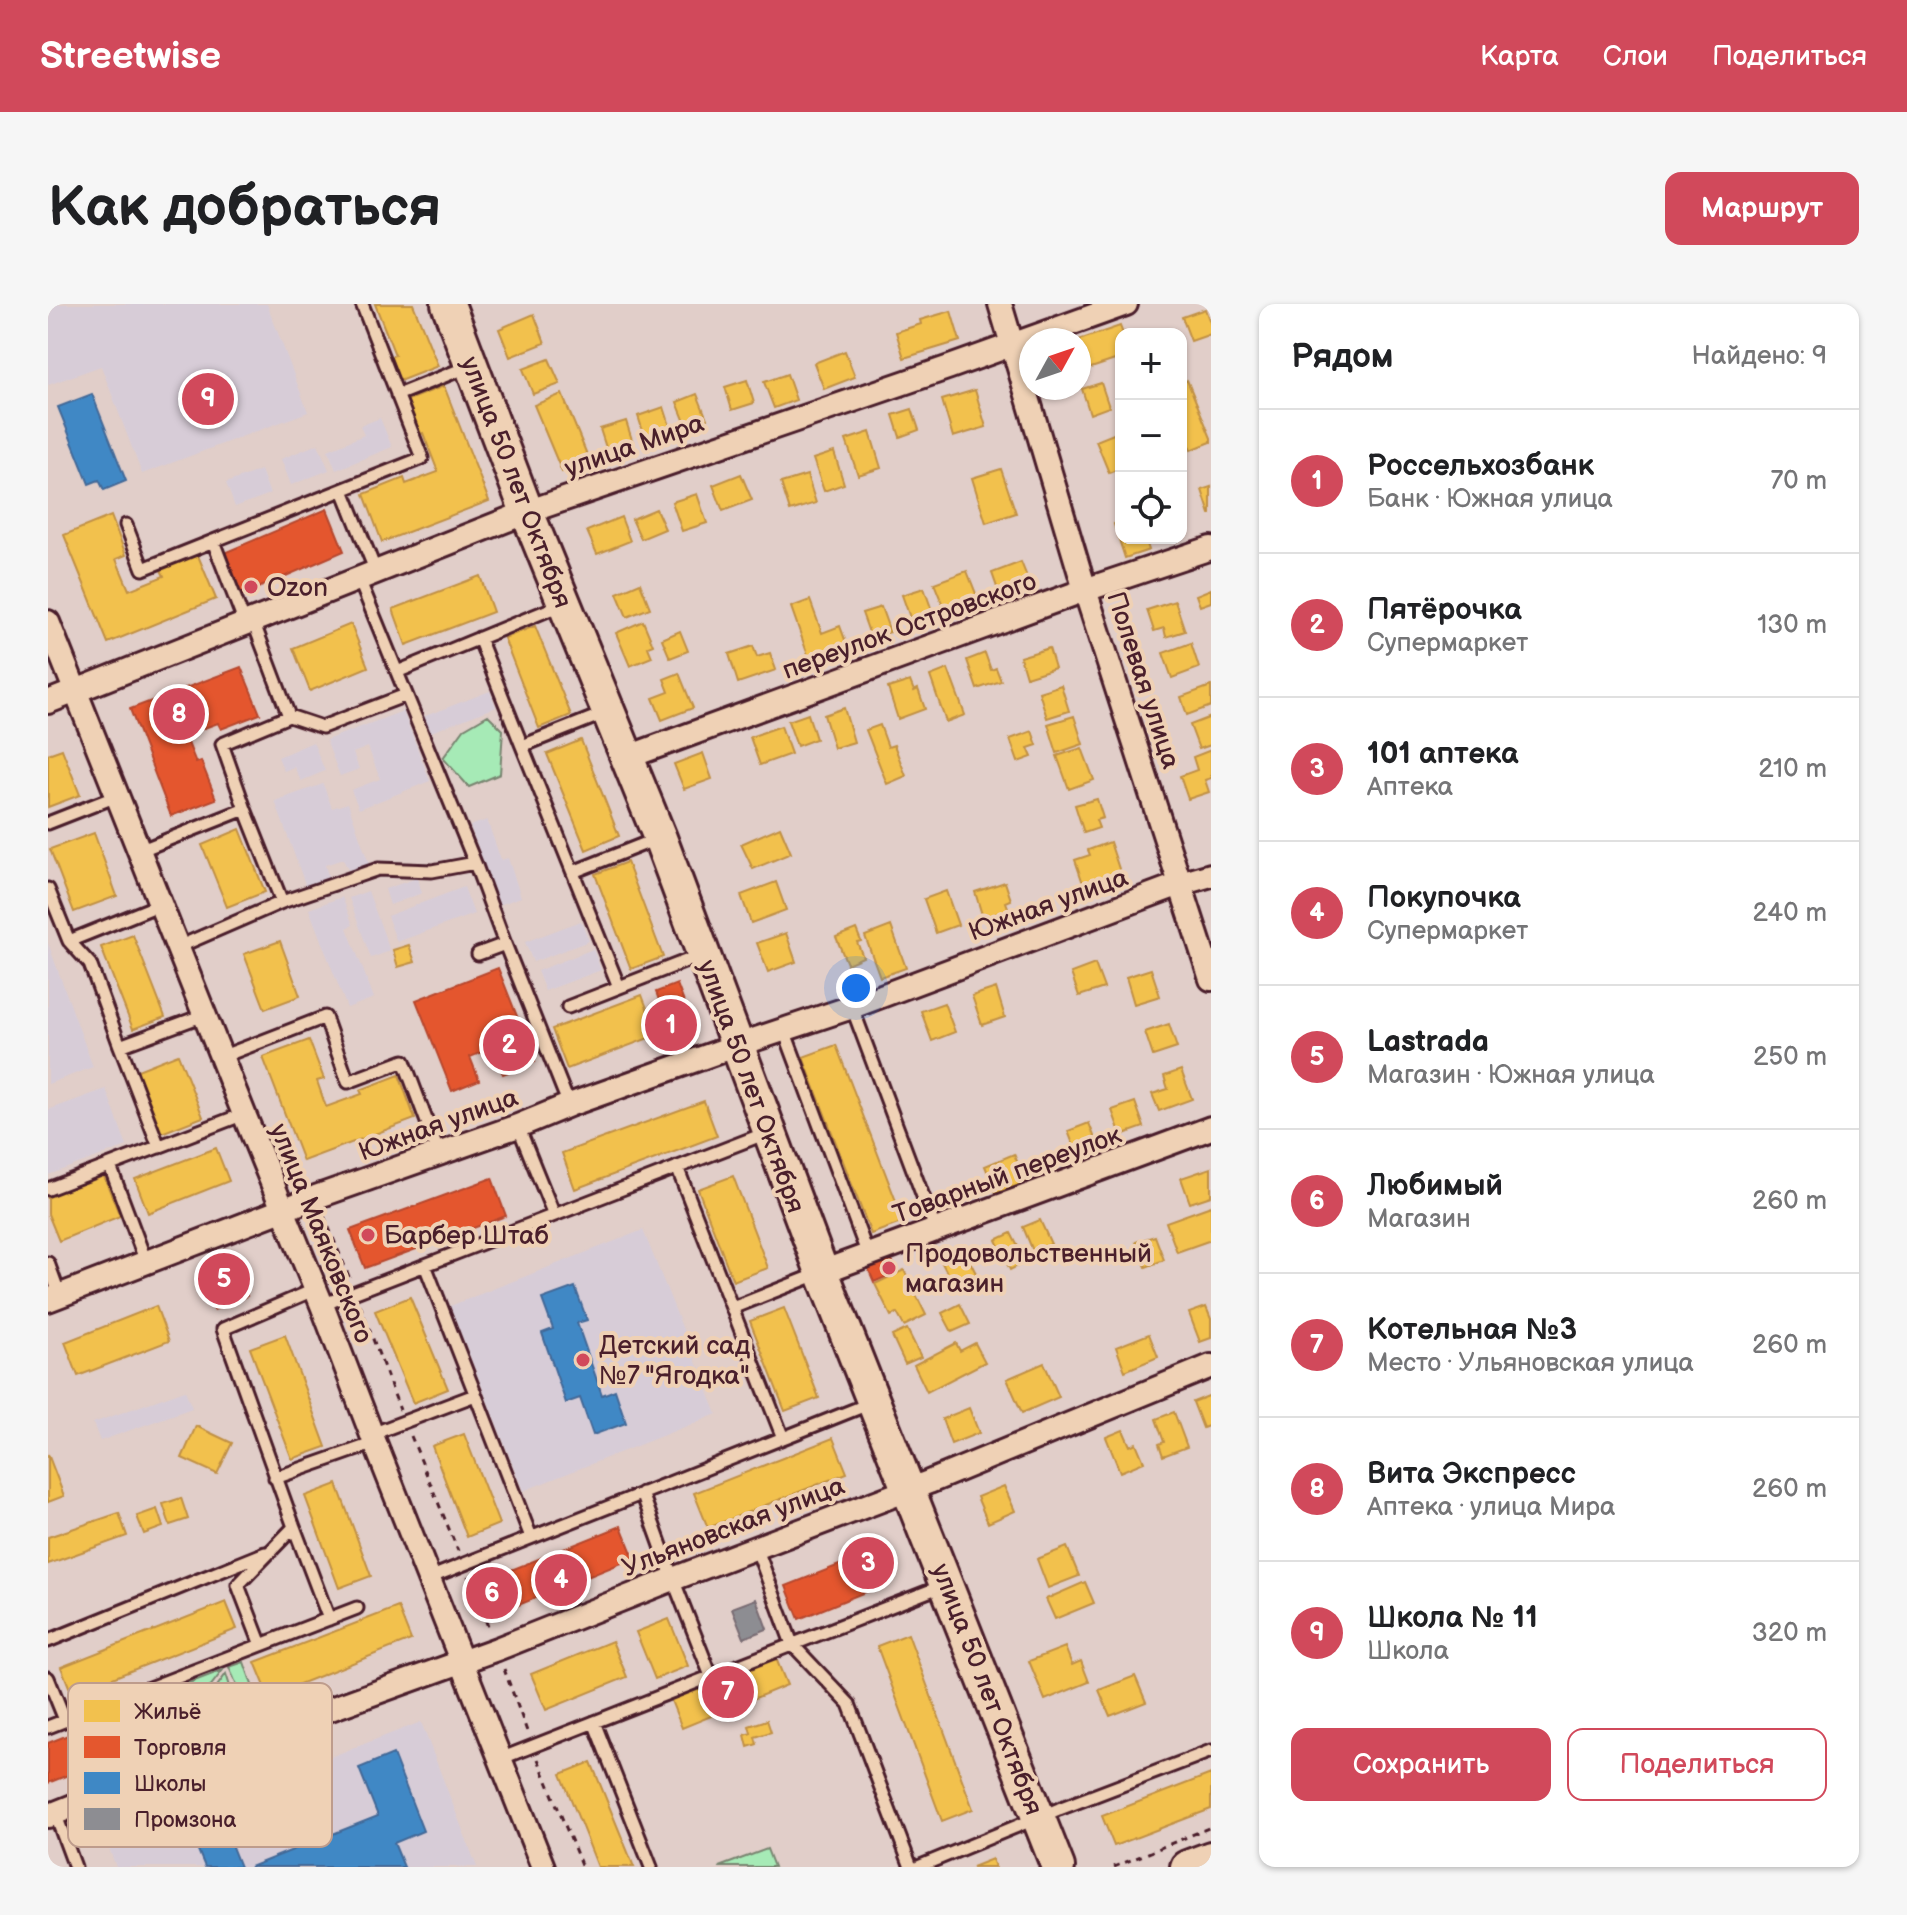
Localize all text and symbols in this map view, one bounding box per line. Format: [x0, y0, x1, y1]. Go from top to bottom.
text: Streetwise [40, 34, 221, 79]
text: Карта [1480, 40, 1559, 73]
text: Слои [1603, 40, 1668, 73]
text: Поделиться [1712, 40, 1867, 73]
button: Маршрут [1665, 172, 1859, 245]
text: Как добраться [48, 175, 441, 242]
north arrow [1019, 328, 1091, 400]
map controls [1115, 328, 1187, 544]
button: + [1115, 328, 1187, 400]
text: Рядом [1291, 336, 1393, 377]
text: Найдено: 9 [1692, 341, 1827, 372]
street label: улица 50 лет Октября [453, 352, 578, 613]
pin: 9 [182, 369, 234, 429]
button: − [1115, 400, 1187, 472]
street label: улица Мира [561, 408, 708, 485]
text: Россельхозбанк [1367, 448, 1594, 484]
text: 1 [1312, 466, 1322, 497]
text: 70 m [1770, 466, 1827, 497]
button: locate [1115, 472, 1187, 544]
text: Банк · Южная улица [1367, 484, 1613, 515]
street label: переулок Островского [778, 566, 1041, 687]
place label: Ozon [267, 573, 328, 604]
marker: Ozon [242, 578, 260, 596]
street label: Полевая улица [1099, 588, 1186, 773]
text: Пятёрочка [1367, 592, 1522, 628]
text: 2 [1309, 610, 1325, 641]
text: 130 m [1757, 610, 1827, 641]
text: Супермаркет [1367, 628, 1528, 659]
pin: 8 [153, 684, 205, 744]
text: 101 аптека [1367, 736, 1518, 772]
text: 3 [1309, 754, 1325, 785]
text: 210 m [1758, 754, 1827, 785]
text: Аптека [1367, 772, 1453, 803]
street label: Южная улица [965, 862, 1132, 949]
text: Покупочка [1367, 880, 1521, 916]
text: 4 [1309, 898, 1325, 929]
text: 240 m [1752, 898, 1827, 929]
text: Супермаркет [1367, 916, 1528, 947]
street label: улица 50 лет Октября [690, 956, 811, 1217]
your location [836, 968, 876, 1008]
pin: 1 [645, 995, 697, 1055]
pin: 2 [483, 1015, 535, 1075]
text: Lastrada [1367, 1024, 1489, 1060]
text: 5 [1309, 1042, 1325, 1073]
text: 250 m [1753, 1042, 1827, 1073]
text: Магазин · Южная улица [1367, 1060, 1655, 1091]
street label: Южная улица [355, 1082, 522, 1169]
street label: улица Маяковского [262, 1119, 379, 1348]
street label: Товарный переулок [889, 1120, 1126, 1231]
text: Любимый [1367, 1168, 1503, 1204]
text: 6 [1309, 1186, 1325, 1217]
text: 260 m [1752, 1186, 1827, 1217]
text: Магазин [1367, 1204, 1471, 1235]
place label: Барбер Штаб [384, 1221, 549, 1252]
marker: Барбер Штаб [359, 1226, 377, 1244]
place label: Продовольственный магазин [905, 1239, 1152, 1300]
pin: 5 [198, 1249, 250, 1309]
marker: Продовольственный магазин [880, 1259, 898, 1277]
text: Котельная №3 [1367, 1312, 1577, 1348]
text: 7 [1310, 1330, 1324, 1361]
text: 260 m [1752, 1330, 1827, 1361]
place label: Детский сад №7 "Ягодка" [599, 1331, 751, 1392]
text: Место · Ульяновская улица [1367, 1348, 1694, 1379]
marker: Детский сад №7 "Ягодка" [574, 1351, 592, 1369]
text: Вита Экспресс [1367, 1456, 1576, 1492]
street label: Ульяновская улица [618, 1471, 849, 1584]
text: 8 [1309, 1474, 1325, 1505]
text: 260 m [1752, 1474, 1827, 1505]
text: Аптека · улица Мира [1367, 1492, 1615, 1523]
pin: 3 [842, 1533, 894, 1593]
pin: 4 [535, 1550, 587, 1610]
street label: улица 50 лет Октября [924, 1559, 1049, 1820]
pin: 6 [466, 1563, 518, 1623]
text: Школа № 11 [1367, 1600, 1538, 1636]
text: 9 [1309, 1618, 1325, 1649]
text: 320 m [1752, 1618, 1827, 1649]
text: Школа [1367, 1636, 1449, 1667]
pin: 7 [702, 1662, 754, 1722]
legend [68, 1683, 332, 1847]
text: Жильё [134, 1699, 201, 1726]
button: Сохранить [1291, 1728, 1551, 1801]
button: Поделиться [1567, 1728, 1827, 1801]
text: Торговля [134, 1735, 226, 1762]
text: Школы [134, 1771, 206, 1798]
text: Промзона [134, 1807, 236, 1834]

